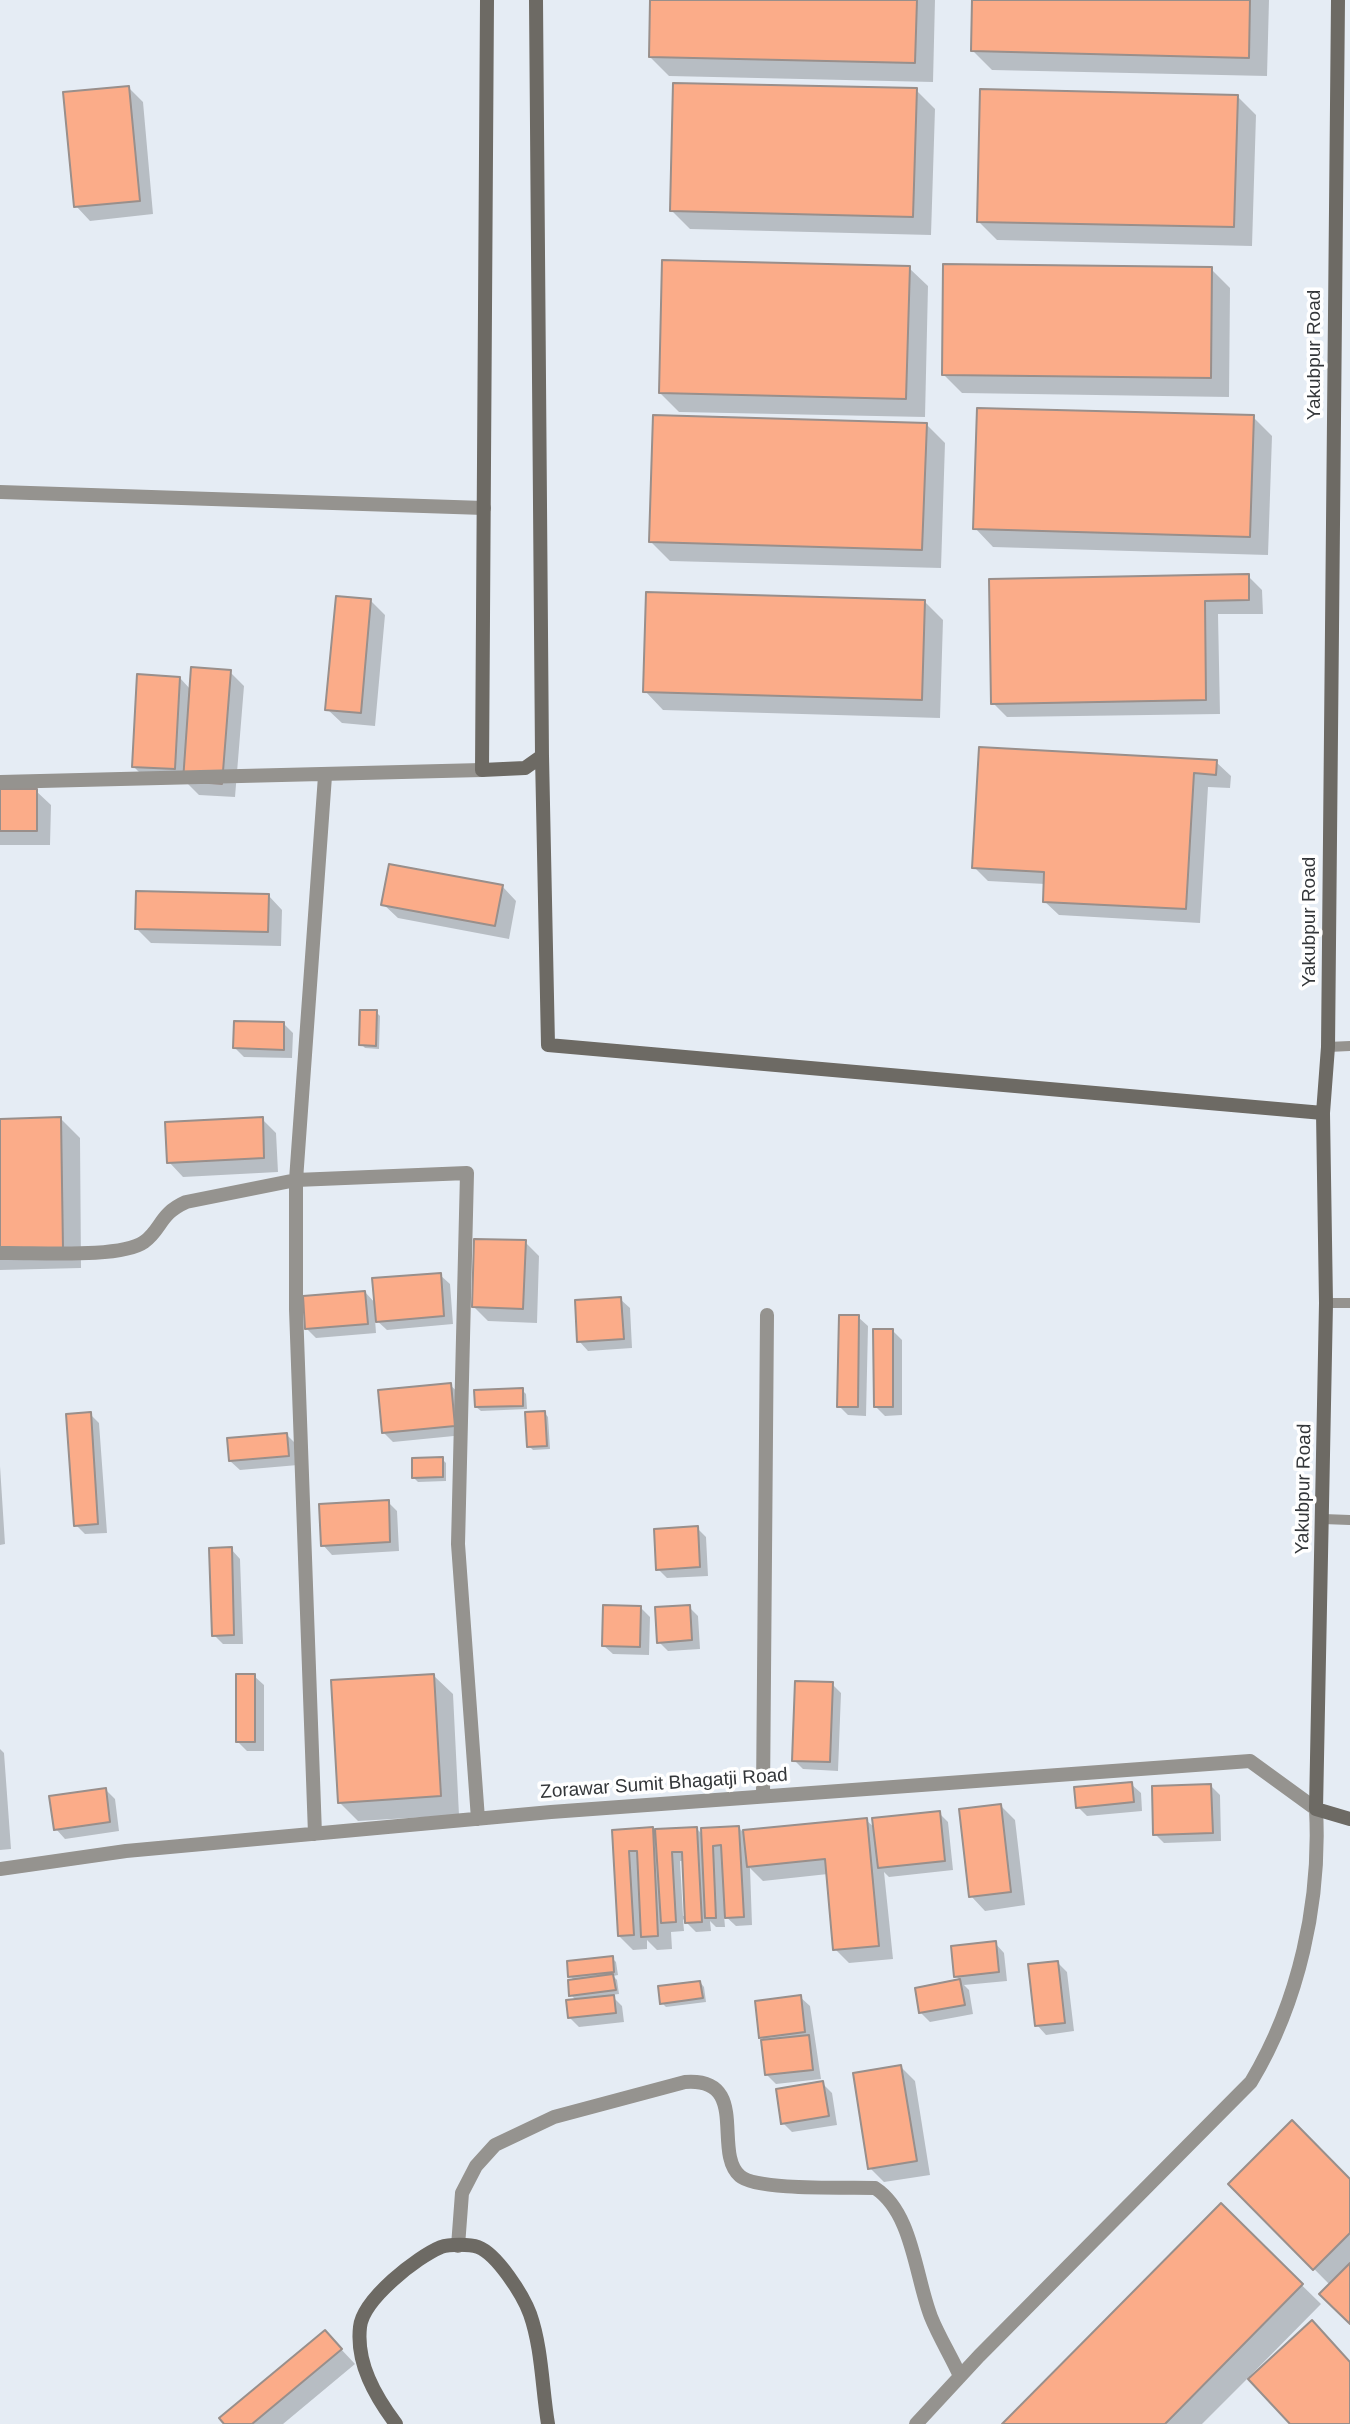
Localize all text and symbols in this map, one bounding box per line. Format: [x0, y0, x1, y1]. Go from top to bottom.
street label: Yakubpur Road [1304, 290, 1326, 420]
street label: Yakubpur Road [1299, 857, 1321, 987]
street label: Yakubpur Road [1291, 1423, 1317, 1555]
street label: Zorawar Sumit Bhagatji Road [539, 1764, 789, 1804]

